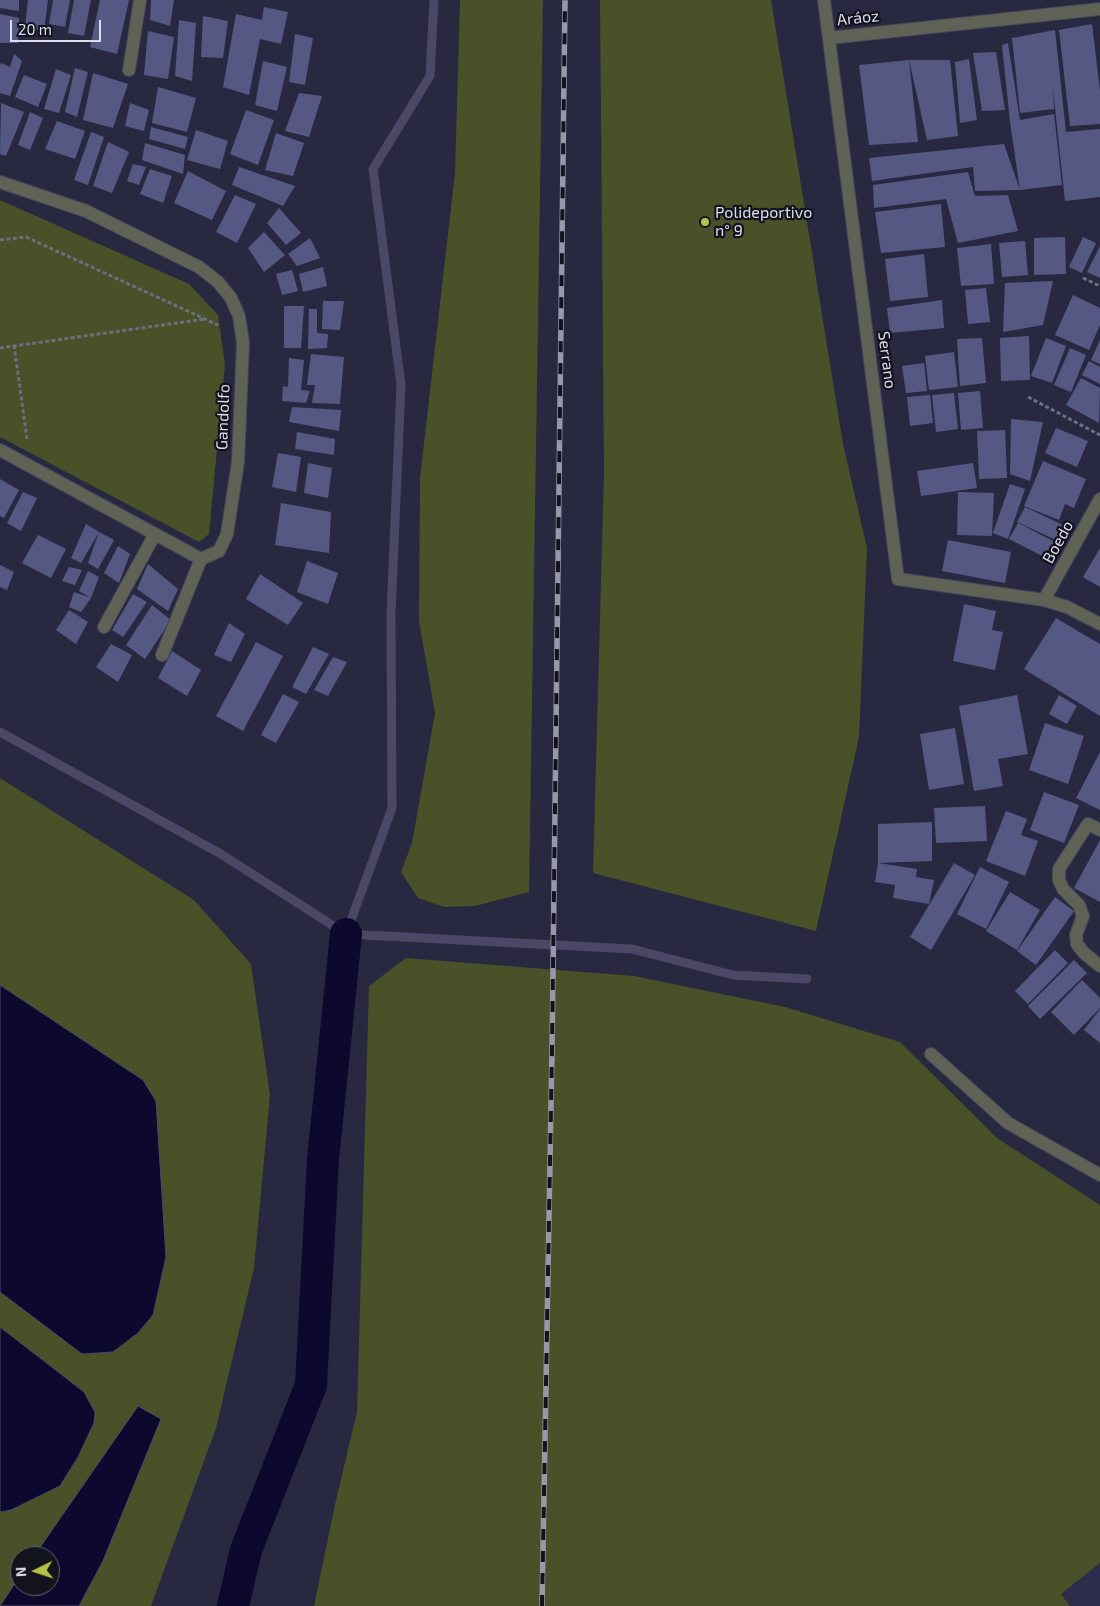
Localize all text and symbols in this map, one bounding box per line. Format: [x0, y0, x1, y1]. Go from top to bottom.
street label: Aráoz [836, 6, 880, 30]
scale bar [12, 10, 104, 42]
text: 20 m [18, 20, 52, 38]
place label: Polideportivo n° 9 [715, 203, 812, 241]
marker: Polideportivo n° 9 [699, 216, 711, 228]
street label: Serrano [874, 330, 900, 390]
street label: Gandolfo [212, 384, 234, 450]
street label: Boedo [1038, 517, 1078, 567]
north arrow [10, 1546, 60, 1596]
text: N [12, 1566, 29, 1578]

